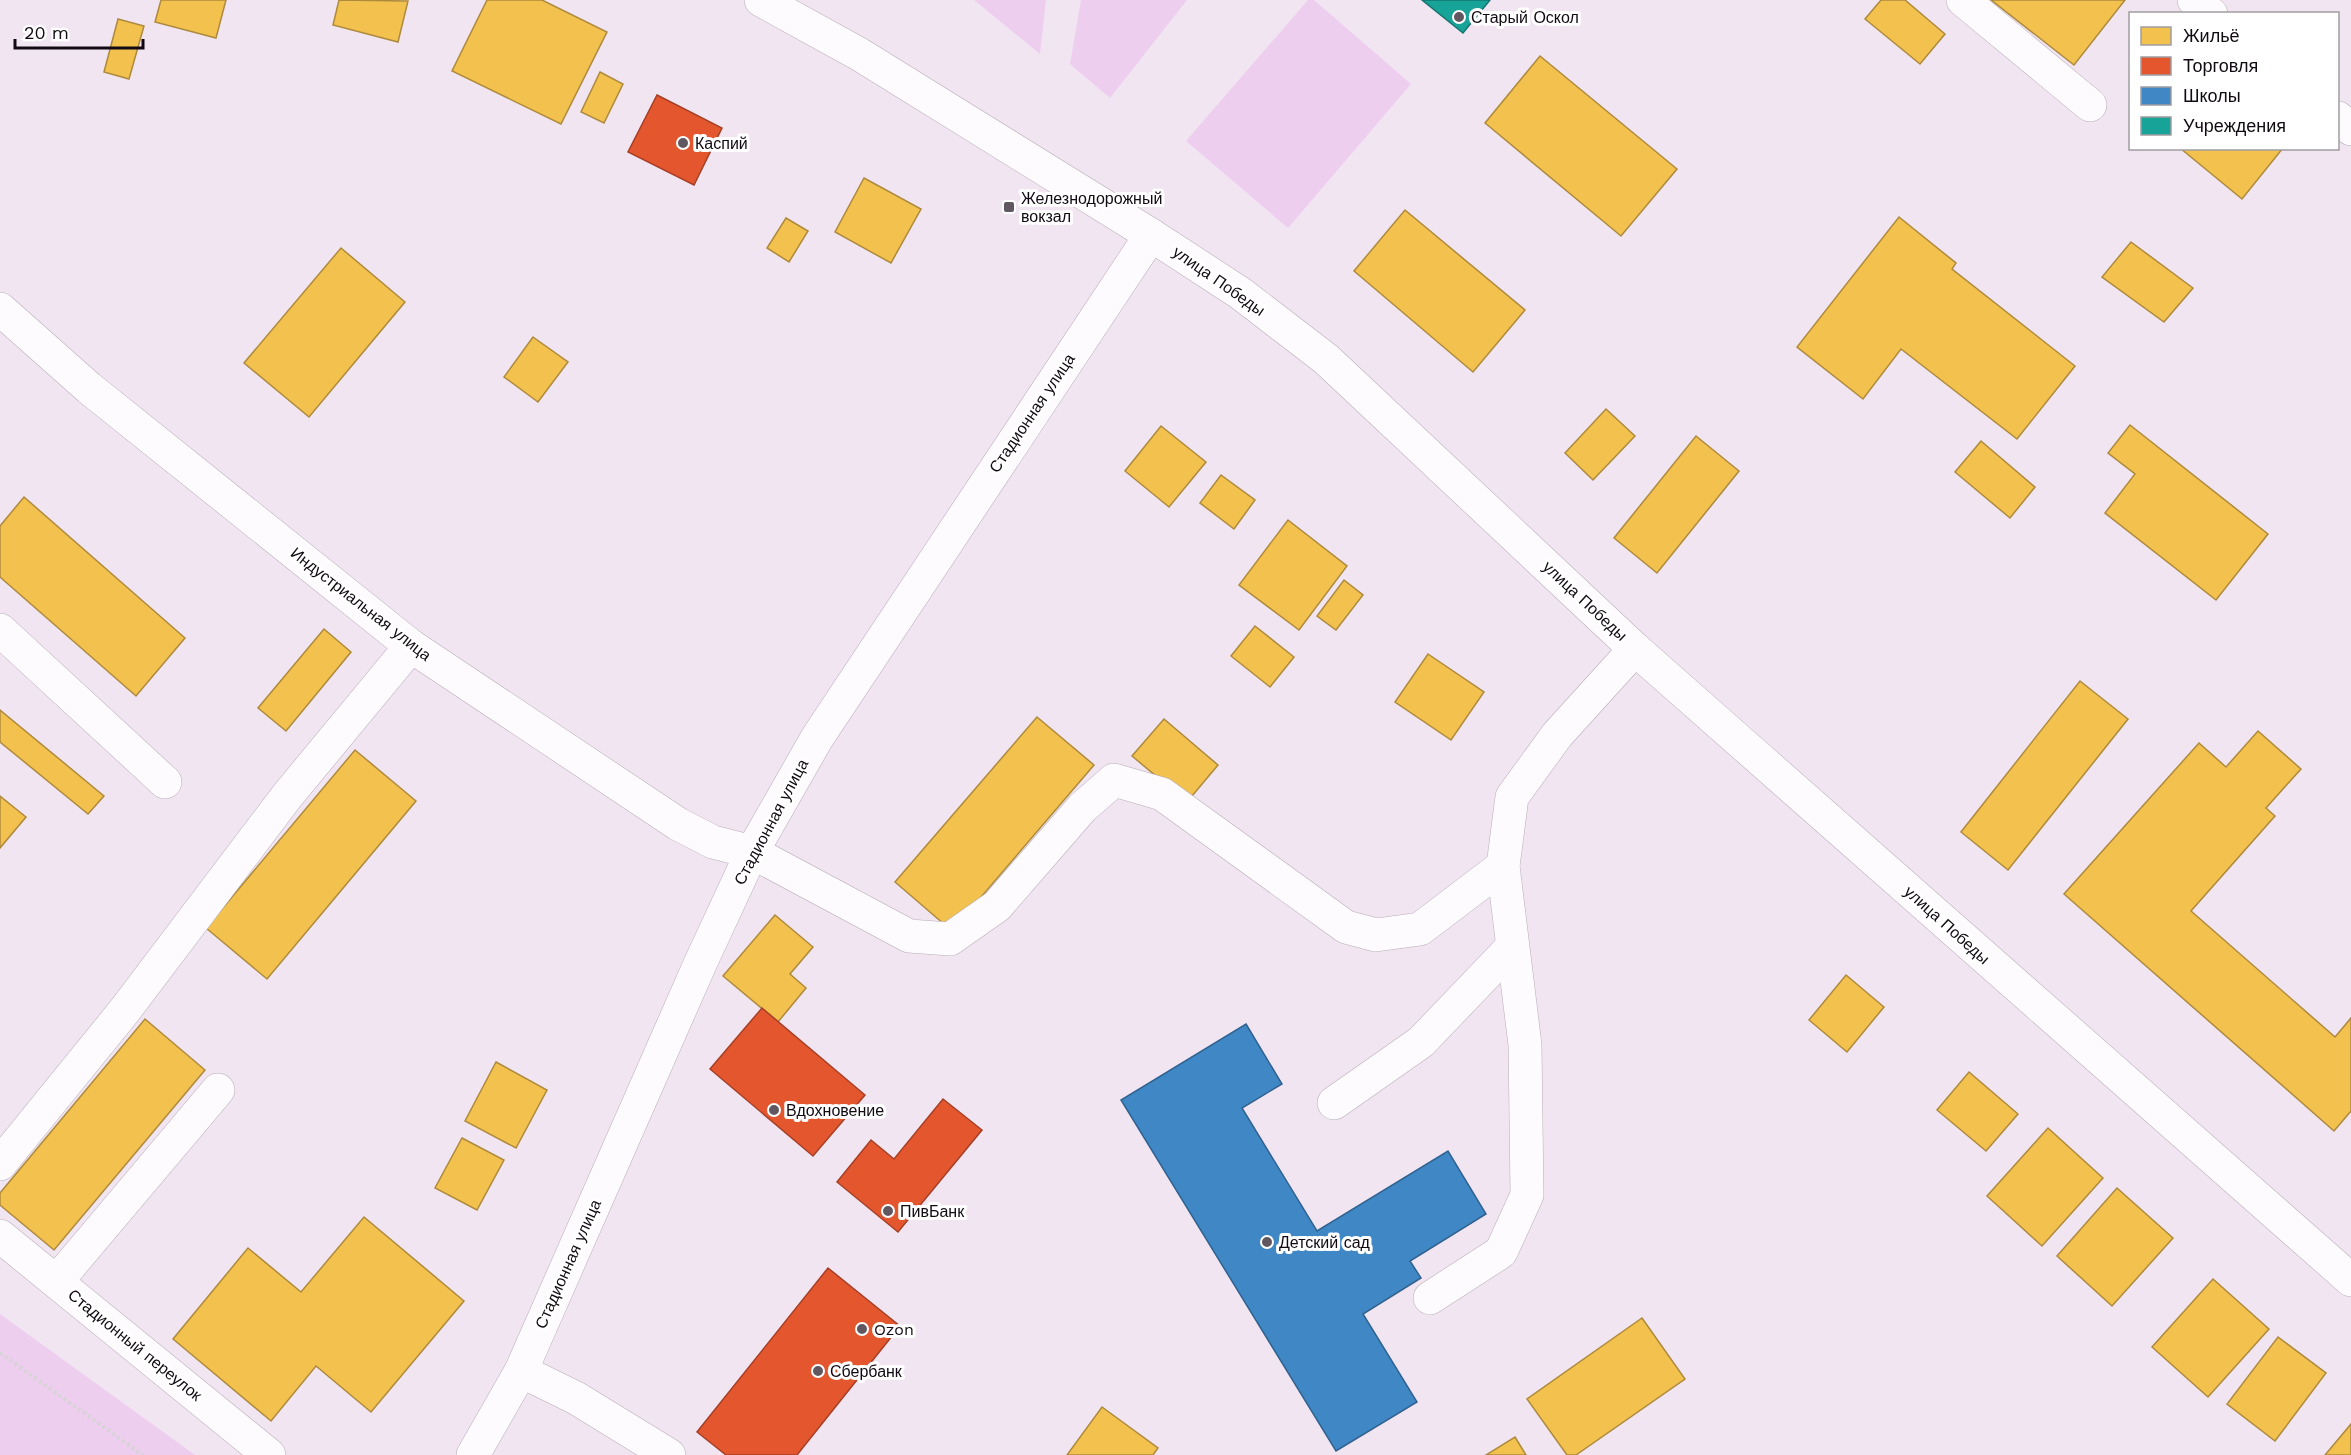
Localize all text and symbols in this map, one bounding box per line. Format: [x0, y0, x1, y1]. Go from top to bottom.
place label: Старый Оскол [1471, 8, 1579, 27]
marker: Старый Оскол [1452, 10, 1466, 24]
scale bar [15, 12, 142, 50]
legend [2129, 12, 2339, 150]
text: 20 m [24, 22, 69, 43]
text: Жильё [2183, 25, 2240, 46]
text: Торговля [2183, 55, 2258, 76]
text: Школы [2183, 85, 2241, 106]
text: Учреждения [2183, 115, 2286, 136]
place label: Каспий [695, 134, 748, 153]
marker: Каспий [676, 136, 690, 150]
place label: Железнодорожный вокзал [1021, 189, 1162, 226]
marker: Железнодорожный вокзал [1002, 200, 1016, 214]
street label: улица Победы [1169, 242, 1269, 320]
street label: Стадионная улица [985, 350, 1079, 476]
street label: Индустриальная улица [287, 543, 435, 665]
street label: улица Победы [1539, 557, 1631, 645]
street label: Стадионная улица [730, 756, 812, 888]
street label: улица Победы [1900, 882, 1994, 968]
place label: Вдохновение [786, 1101, 884, 1120]
marker: Вдохновение [767, 1103, 781, 1117]
street label: Стадионная улица [531, 1196, 605, 1332]
place label: ПивБанк [900, 1202, 965, 1221]
marker: ПивБанк [881, 1204, 895, 1218]
place label: Детский сад [1279, 1233, 1371, 1252]
marker: Детский сад [1260, 1235, 1274, 1249]
street label: Стадионный переулок [64, 1285, 206, 1405]
place label: Ozon [874, 1320, 914, 1339]
marker: Ozon [855, 1322, 869, 1336]
place label: Сбербанк [830, 1362, 903, 1381]
marker: Сбербанк [811, 1364, 825, 1378]

